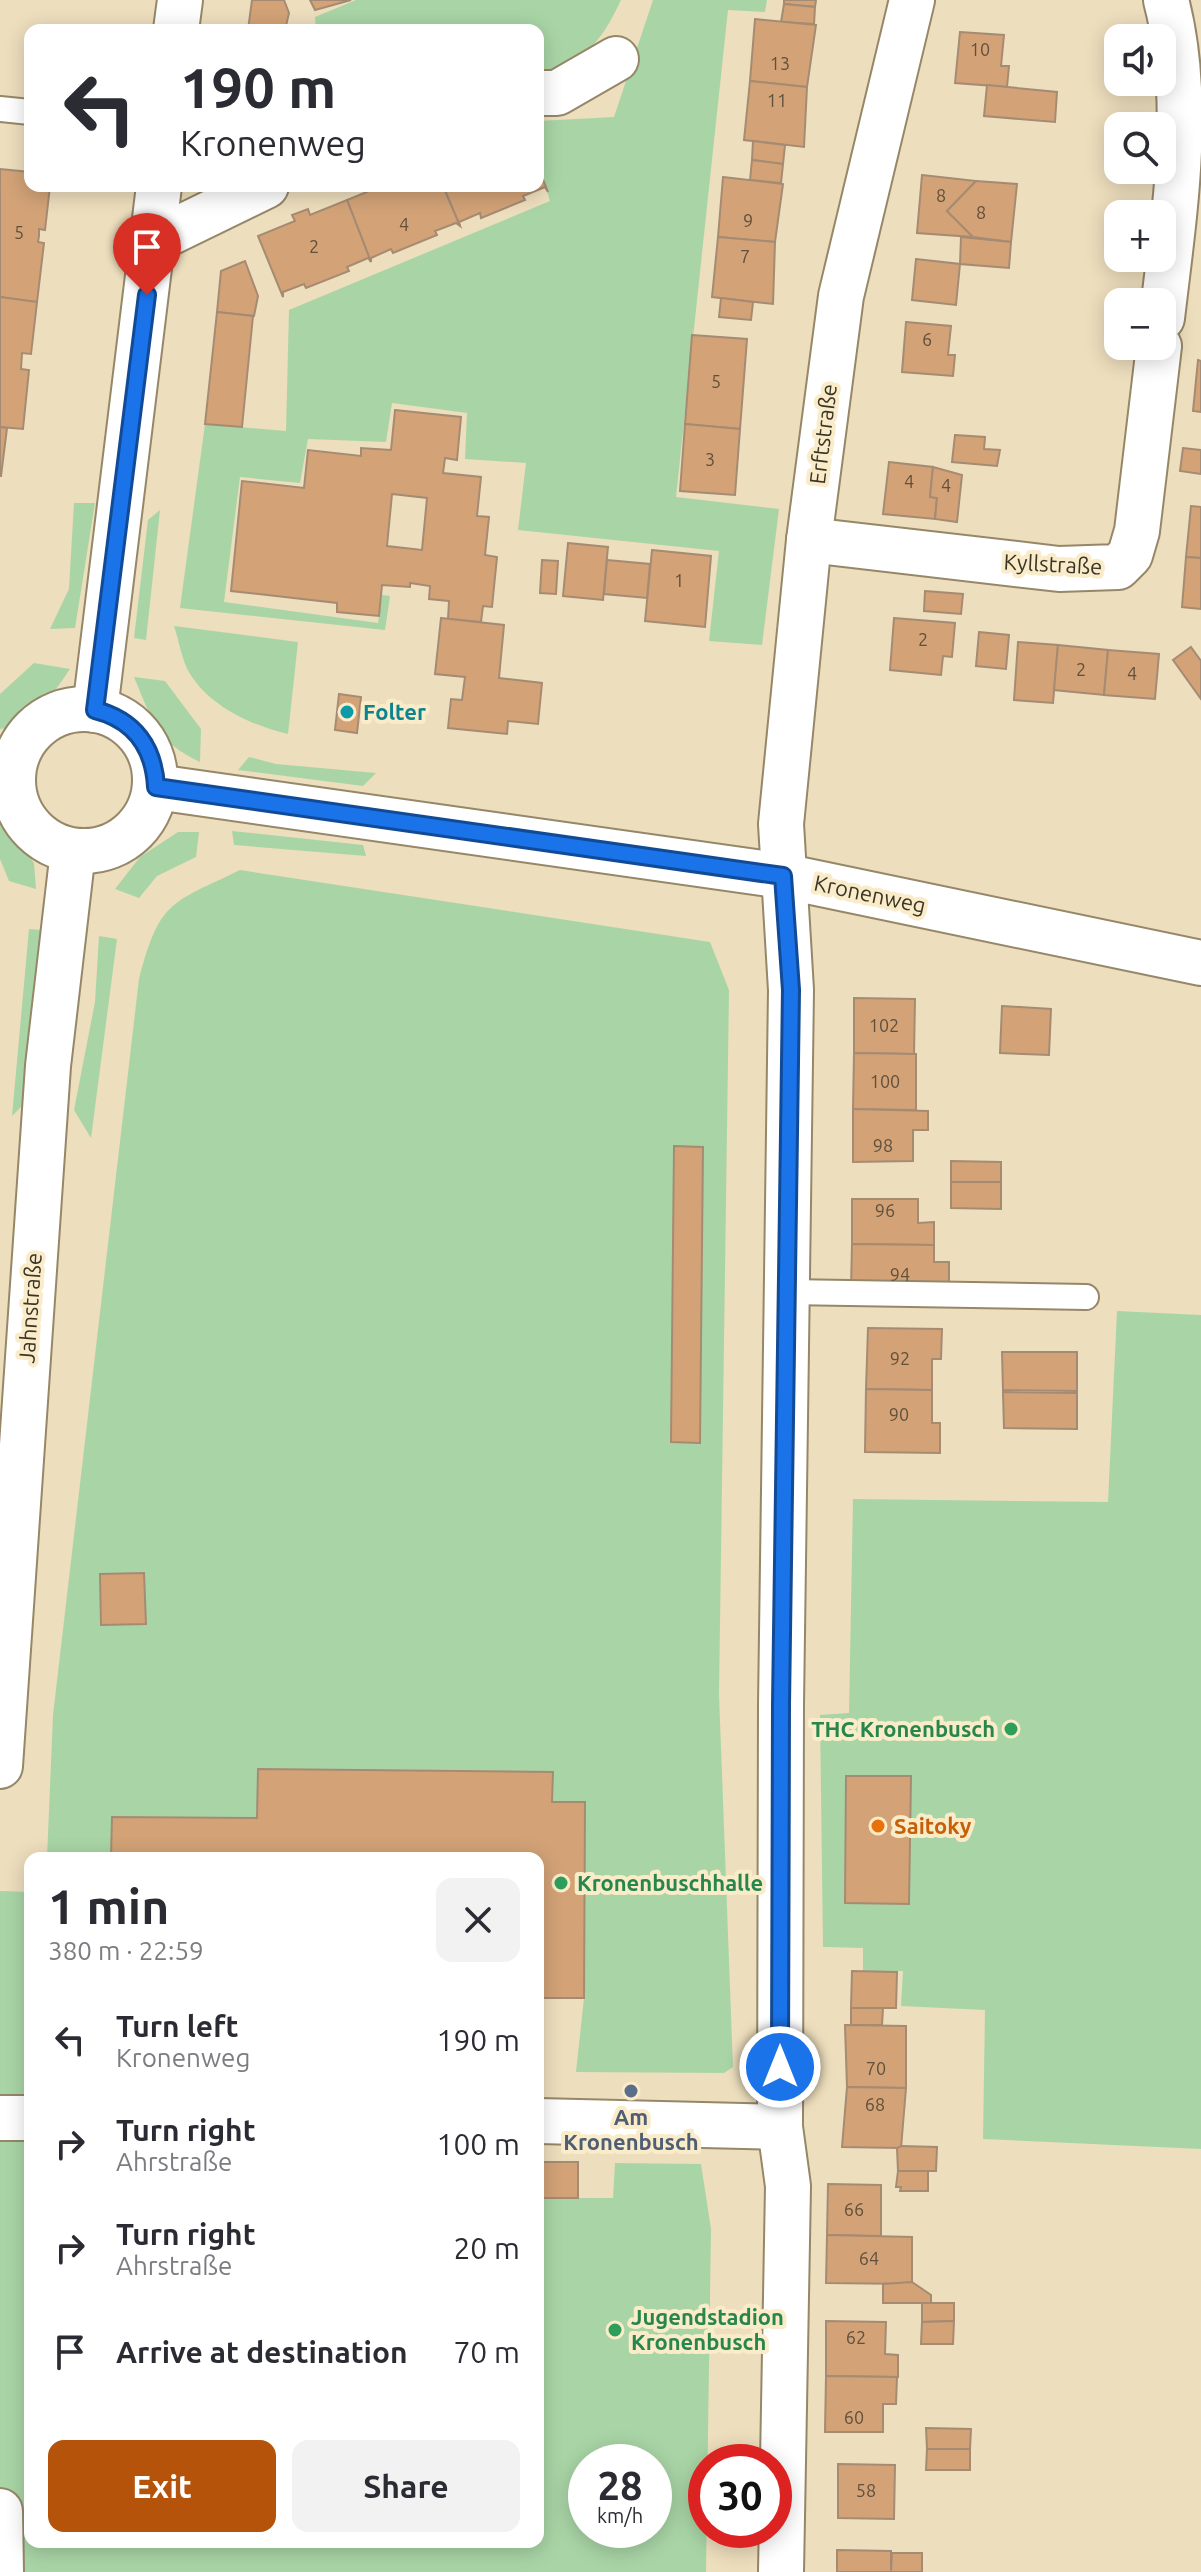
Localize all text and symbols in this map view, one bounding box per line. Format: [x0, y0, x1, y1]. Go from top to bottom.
map controls [1104, 24, 1176, 360]
button: sound [1104, 24, 1176, 96]
house number: 10 [970, 39, 990, 59]
house number: 13 [770, 53, 790, 73]
icon: left [48, 56, 152, 160]
text: 190 m [180, 56, 336, 119]
house number: 11 [767, 90, 787, 110]
button: search [1104, 112, 1176, 184]
text: Kronenweg [180, 122, 366, 163]
house number: 8 [936, 185, 946, 205]
button: + [1104, 200, 1176, 272]
house number: 8 [976, 202, 986, 222]
house number: 9 [743, 210, 753, 230]
pin [113, 213, 181, 295]
house number: 4 [399, 214, 409, 234]
house number: 5 [14, 222, 24, 242]
icon: arrive [125, 225, 169, 269]
house number: 2 [309, 236, 319, 256]
house number: 7 [740, 246, 750, 266]
button: − [1104, 288, 1176, 360]
house number: 6 [922, 329, 932, 349]
house number: 5 [711, 371, 721, 391]
street label: Erftstraße [804, 382, 841, 486]
house number: 3 [705, 449, 715, 469]
house number: 4 [904, 471, 914, 491]
house number: 4 [941, 475, 951, 495]
street label: Kyllstraße [1003, 548, 1103, 579]
house number: 1 [674, 570, 684, 590]
house number: 2 [918, 629, 928, 649]
house number: 2 [1076, 659, 1086, 679]
house number: 4 [1127, 663, 1137, 683]
place label: Folter [363, 699, 426, 724]
marker: Folter [338, 703, 356, 721]
street label: Kronenweg [812, 869, 928, 918]
house number: 102 [869, 1015, 899, 1035]
house number: 100 [870, 1071, 900, 1091]
house number: 98 [873, 1135, 893, 1155]
house number: 96 [875, 1200, 895, 1220]
street label: Jahnstraße [13, 1252, 46, 1364]
house number: 94 [890, 1264, 910, 1284]
house number: 92 [890, 1348, 910, 1368]
house number: 90 [889, 1404, 909, 1424]
place label: THC Kronenbusch [811, 1716, 995, 1741]
marker: THC Kronenbusch [1002, 1720, 1020, 1738]
place label: Saitoky [894, 1813, 972, 1838]
marker: Saitoky [869, 1817, 887, 1835]
place label: Kronenbuschhalle [577, 1870, 763, 1895]
marker: Kronenbuschhalle [552, 1874, 570, 1892]
button: close [436, 1878, 520, 1962]
text: 1 min [48, 1879, 169, 1933]
text: 380 m · 22:59 [48, 1936, 204, 1965]
text: Turn left [116, 2009, 238, 2043]
icon: left [48, 2018, 92, 2062]
text: 190 m [436, 2023, 520, 2057]
position arrow [738, 2025, 822, 2109]
text: Kronenweg [116, 2043, 250, 2072]
house number: 70 [866, 2058, 886, 2078]
marker: Am Kronenbusch [622, 2082, 640, 2100]
house number: 68 [865, 2094, 885, 2114]
place label: Am Kronenbusch [563, 2104, 699, 2154]
text: Turn right [116, 2113, 256, 2147]
icon: right [48, 2122, 92, 2166]
text: 100 m [436, 2127, 520, 2161]
text: Ahrstraße [116, 2147, 232, 2176]
house number: 66 [844, 2199, 864, 2219]
text: Turn right [116, 2217, 256, 2251]
icon: right [48, 2226, 92, 2270]
text: 20 m [453, 2231, 520, 2265]
house number: 64 [859, 2248, 879, 2268]
text: Ahrstraße [116, 2251, 232, 2280]
place label: Jugendstadion Kronenbusch [631, 2304, 784, 2354]
marker: Jugendstadion Kronenbusch [606, 2321, 624, 2339]
house number: 62 [846, 2327, 866, 2347]
icon: arrive [48, 2330, 92, 2374]
text: Arrive at destination [116, 2335, 408, 2369]
text: 70 m [453, 2335, 520, 2369]
house number: 60 [844, 2407, 864, 2427]
button: Exit [48, 2440, 276, 2532]
button: Share [292, 2440, 520, 2532]
speed limit sign: 30 [688, 2444, 792, 2548]
text: 28 [597, 2463, 643, 2508]
house number: 58 [856, 2480, 876, 2500]
text: km/h [597, 2504, 643, 2527]

